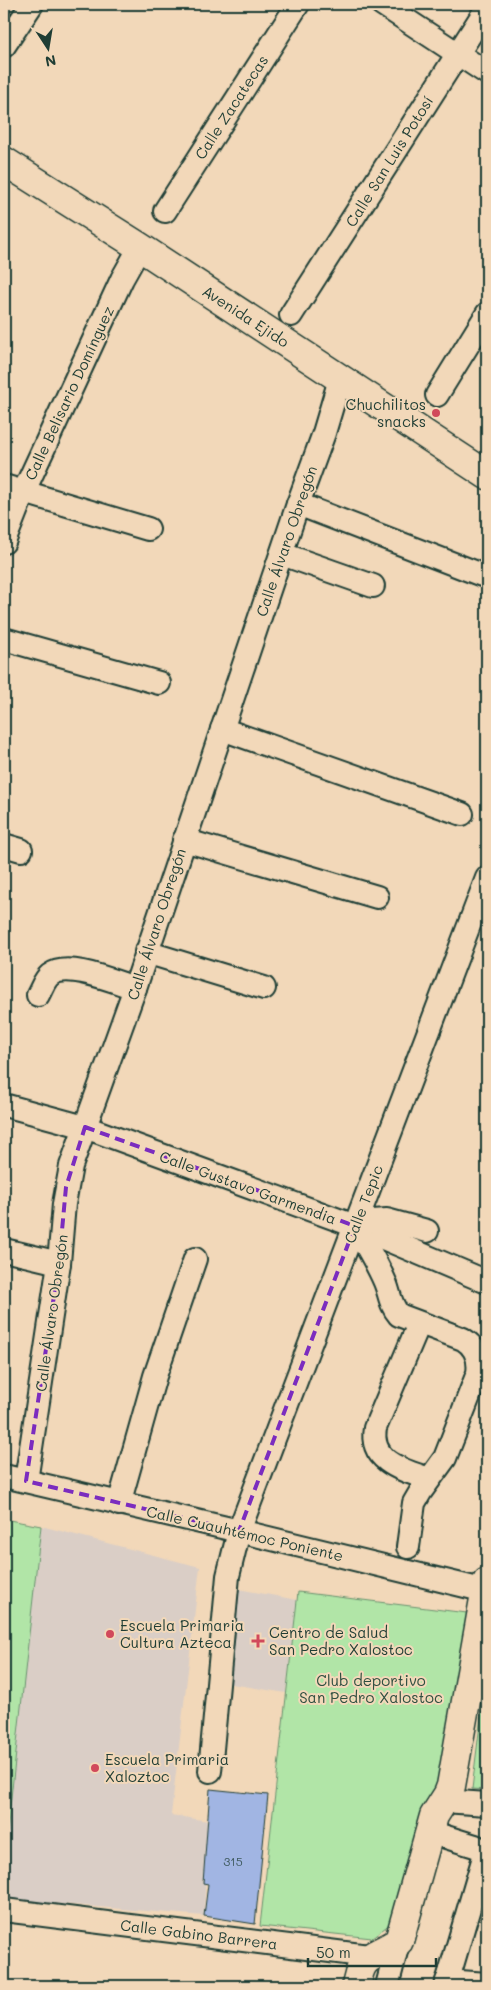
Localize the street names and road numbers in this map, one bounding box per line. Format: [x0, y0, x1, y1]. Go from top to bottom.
street label: Calle Zacatecas [190, 51, 272, 163]
street label: Calle San Luis Potosí [341, 92, 437, 230]
street label: Avenida Ejido [199, 281, 293, 351]
street label: Calle Belisario Domínguez [20, 303, 118, 483]
street label: Calle Álvaro Obregón [251, 463, 321, 619]
street label: Calle Álvaro Obregón [122, 846, 190, 1002]
street label: Calle Gustavo Garmendia [157, 1146, 339, 1228]
street label: Calle Tepic [339, 1162, 387, 1246]
street label: Calle Álvaro Obregón [30, 1233, 72, 1393]
street label: Calle Cuauhtémoc Poniente [145, 1501, 345, 1565]
street label: Calle Gabino Barrera [119, 1914, 279, 1954]

